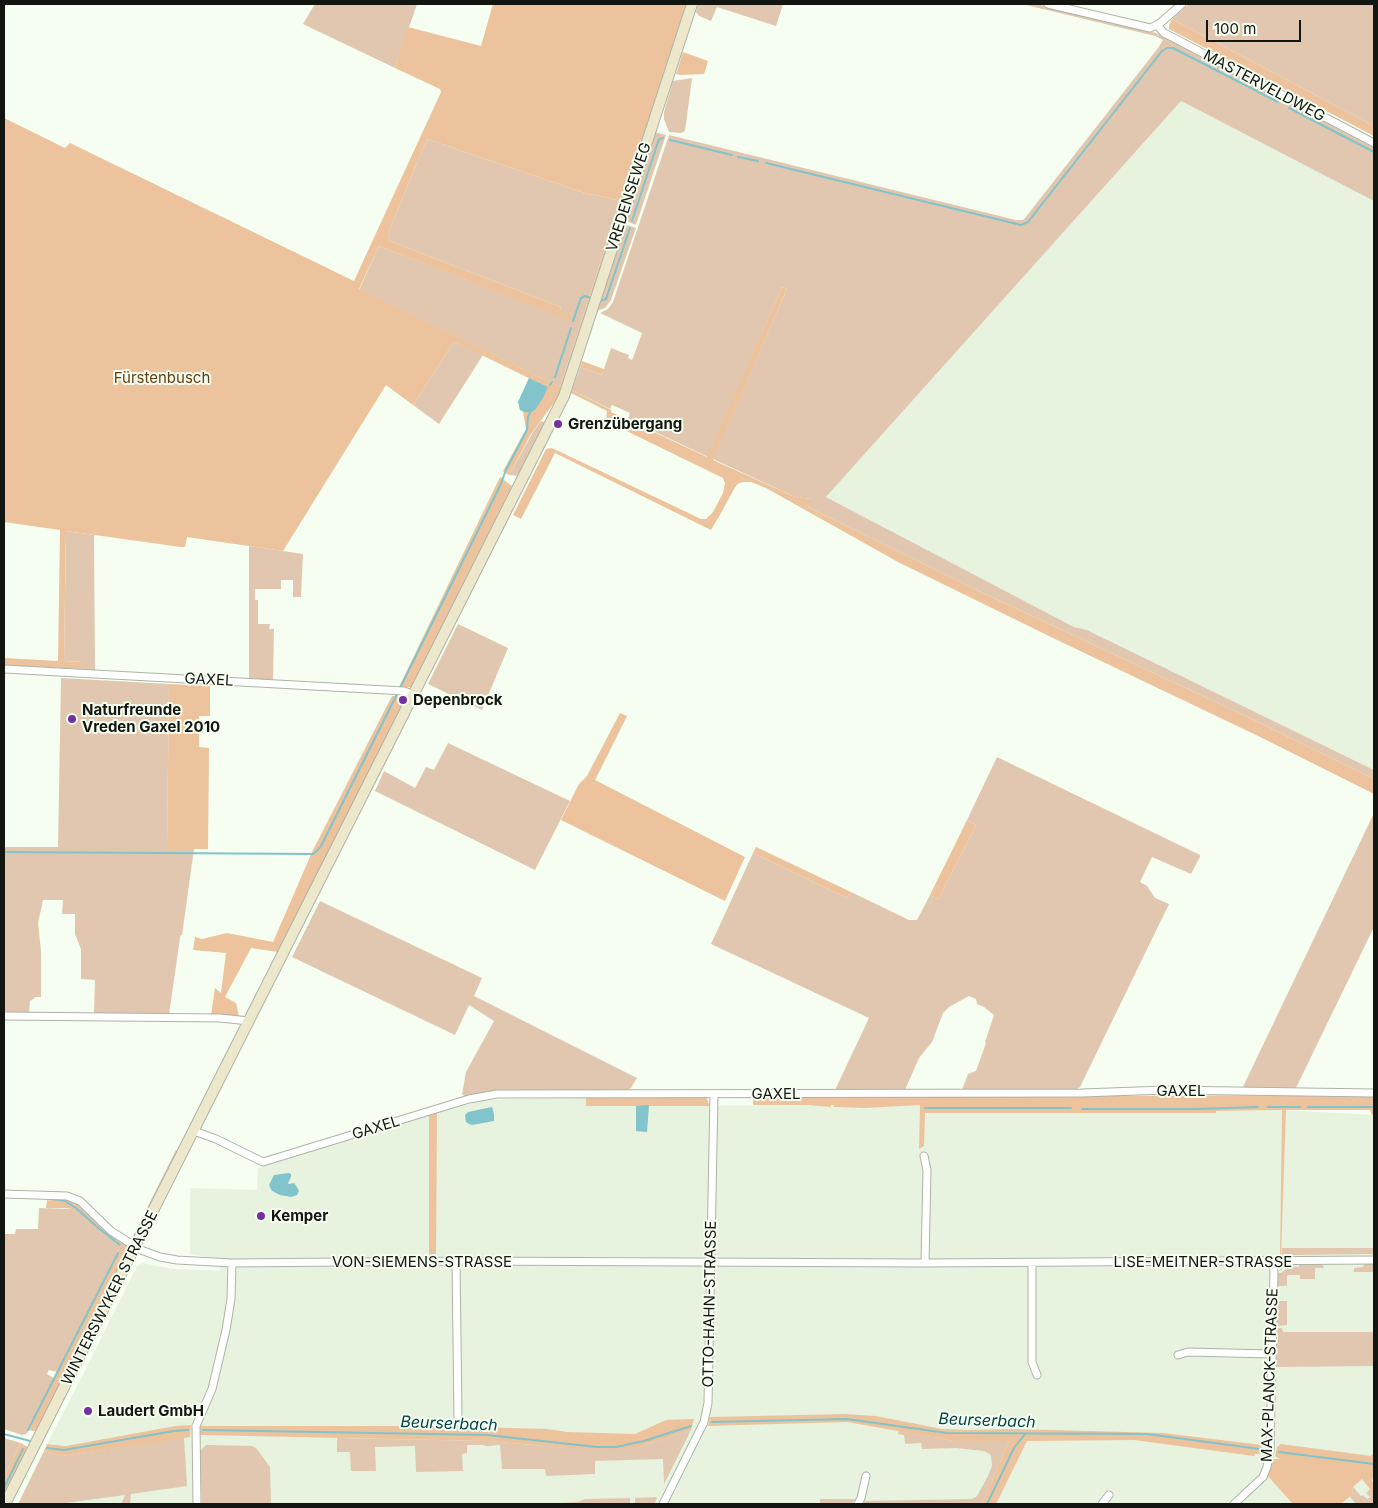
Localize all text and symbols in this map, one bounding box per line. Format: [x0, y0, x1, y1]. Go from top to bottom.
scale bar [1208, 10, 1303, 42]
text: 100 m [1214, 19, 1256, 38]
street label: MASTERVELDWEG [1200, 46, 1328, 126]
street label: VREDENSEWEG [603, 140, 655, 254]
park label: Fürstenbusch [114, 369, 210, 387]
place label: Grenzübergang [568, 415, 682, 433]
marker: Grenzübergang [552, 418, 564, 430]
street label: GAXEL [184, 670, 234, 690]
place label: Depenbrock [413, 691, 502, 709]
marker: Depenbrock [397, 694, 409, 706]
place label: Naturfreunde Vreden Gaxel 2010 [82, 701, 220, 736]
marker: Naturfreunde Vreden Gaxel 2010 [66, 713, 78, 725]
street label: GAXEL [1157, 1082, 1205, 1100]
street label: GAXEL [752, 1085, 800, 1103]
street label: GAXEL [350, 1112, 402, 1144]
place label: Kemper [271, 1207, 328, 1225]
street label: WINTERSWYKER STRASSE [58, 1208, 162, 1388]
marker: Kemper [255, 1210, 267, 1222]
street label: OTTO-HAHN-STRASSE [700, 1220, 720, 1388]
street label: VON-SIEMENS-STRASSE [332, 1253, 512, 1271]
street label: LISE-MEITNER-STRASSE [1114, 1253, 1292, 1271]
street label: MAX-PLANCK-STRASSE [1258, 1288, 1282, 1462]
place label: Laudert GmbH [98, 1402, 204, 1420]
marker: Laudert GmbH [82, 1405, 94, 1417]
water label: Beurserbach [938, 1410, 1036, 1432]
water label: Beurserbach [400, 1413, 498, 1435]

